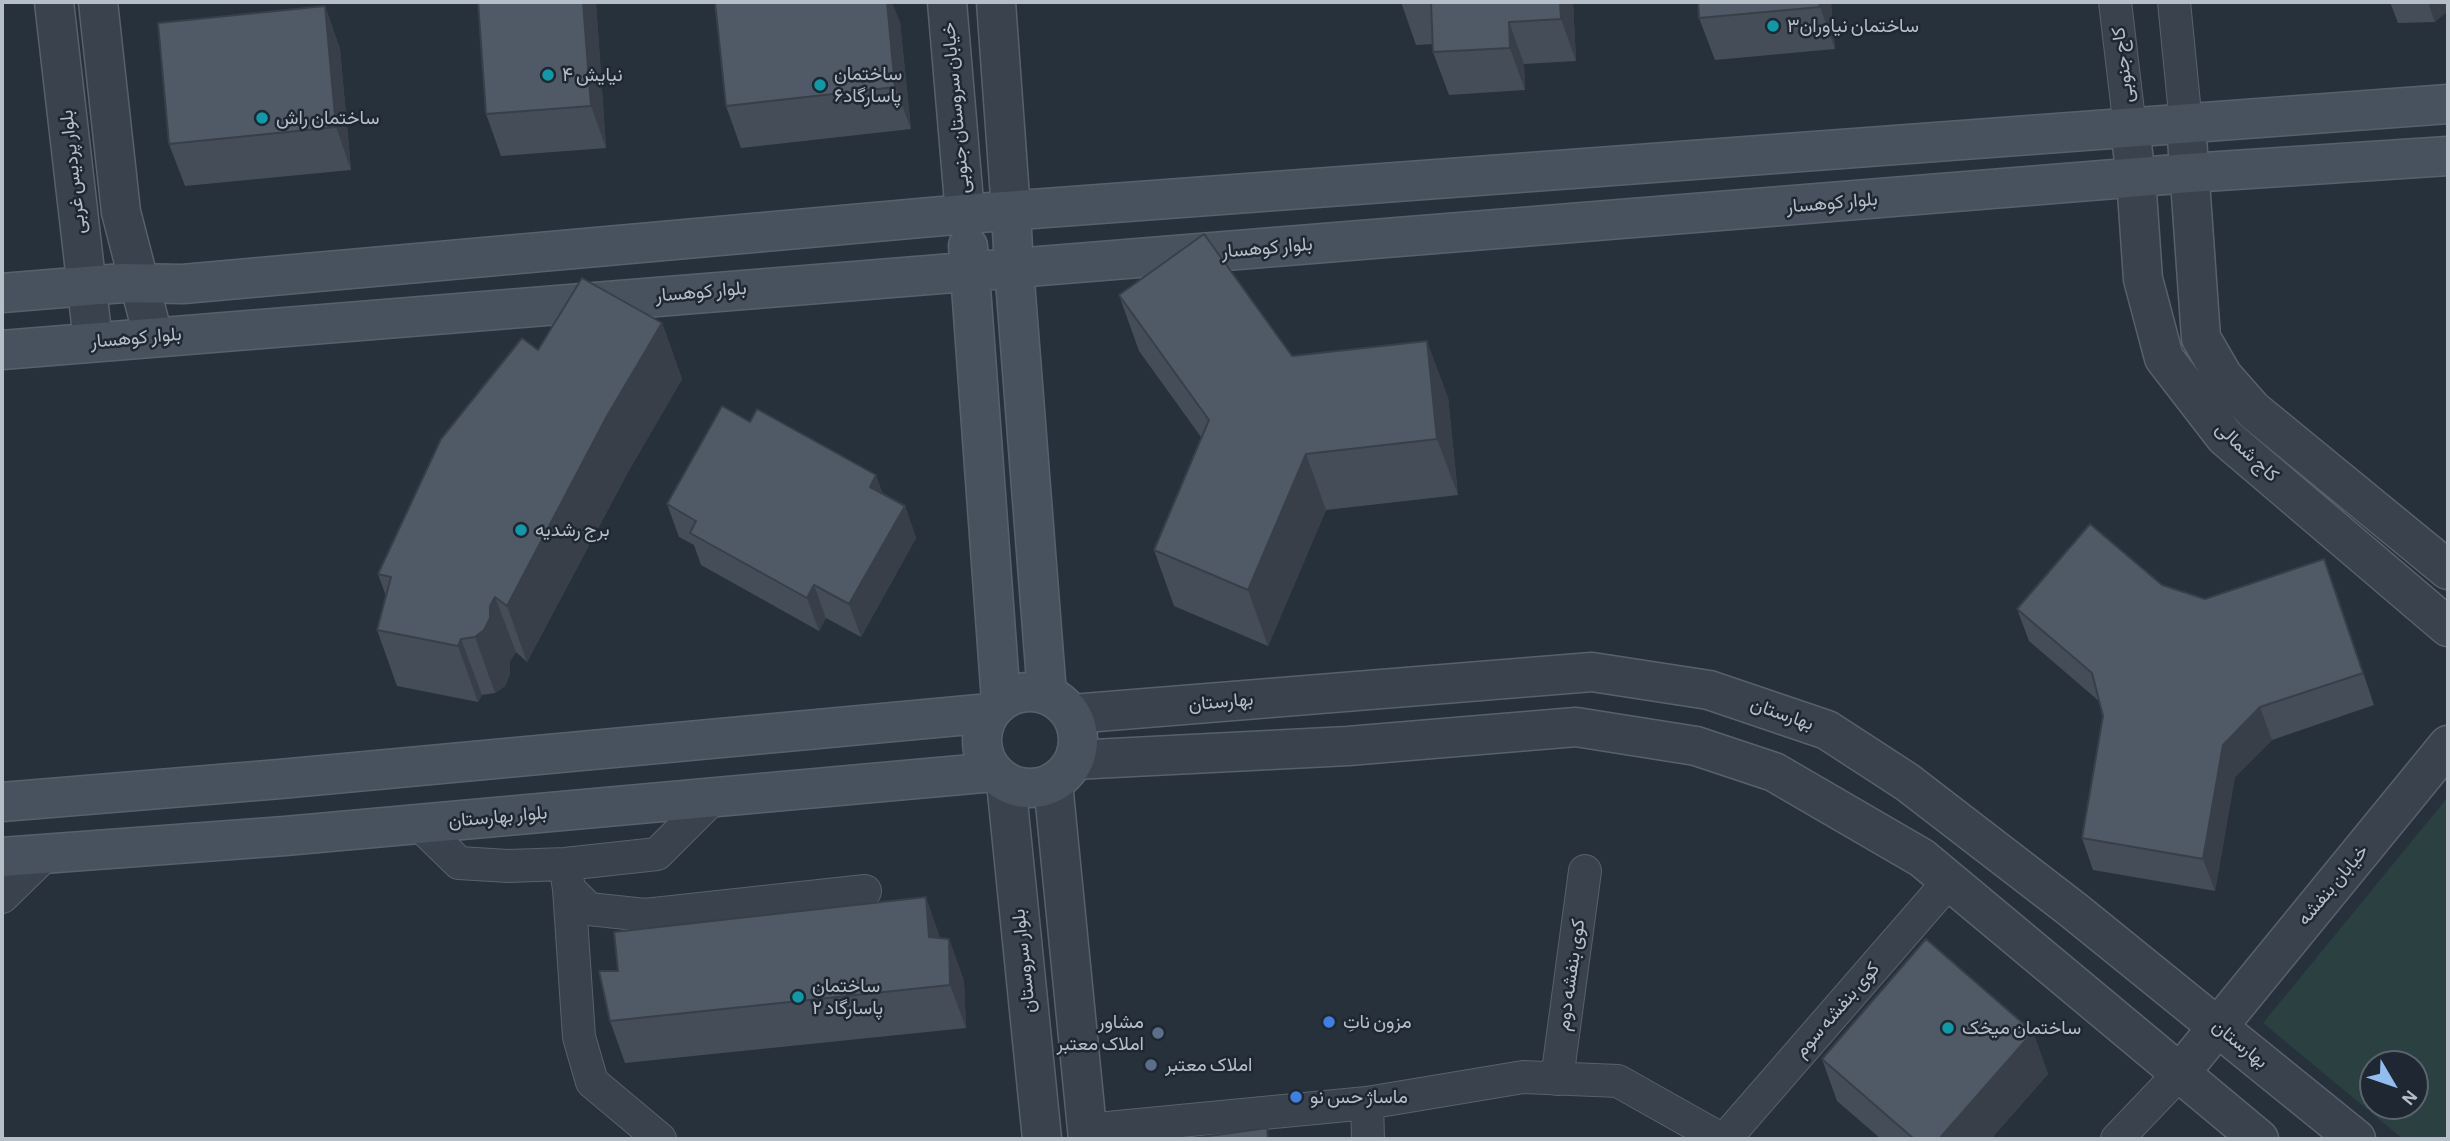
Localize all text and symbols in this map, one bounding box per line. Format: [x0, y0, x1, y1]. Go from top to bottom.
place label: ساختمان نیاوران۳ [1787, 15, 1919, 37]
marker: ساختمان نیاوران۳ [1765, 18, 1781, 34]
street label: خیابان سروستان جنوبی [937, 21, 975, 195]
street label: کاج جنوبی [2107, 26, 2139, 104]
place label: ساختمان پاسارگاد۶ [834, 63, 902, 107]
place label: نیایش ۴ [562, 64, 623, 86]
marker: نیایش ۴ [540, 67, 556, 83]
marker: ساختمان پاسارگاد۶ [812, 77, 828, 93]
place label: ساختمان راش [276, 107, 379, 129]
street label: بلوار پردیس غربی [55, 109, 91, 235]
marker: ساختمان راش [254, 110, 270, 126]
street label: بلوار کوهسار [1785, 188, 1879, 218]
street label: بلوار کوهسار [1220, 233, 1314, 263]
street label: بلوار کوهسار [654, 277, 748, 307]
street label: بلوار کوهسار [89, 323, 183, 353]
street label: کاج شمالی [2211, 417, 2283, 487]
place label: برج رشدیه [535, 519, 610, 541]
marker: برج رشدیه [513, 522, 529, 538]
street label: بهارستان [1188, 688, 1254, 716]
street label: بهارستان [1747, 693, 1817, 735]
street label: بلوار بهارستان [448, 801, 548, 833]
street label: خیابان بنفشه [2293, 840, 2373, 930]
street label: بلوار سروستان [1007, 908, 1041, 1014]
street label: کوی بنفشه دوم [1552, 918, 1590, 1032]
street label: کوی بنفشه سوم [1789, 958, 1885, 1062]
place label: ساختمان پاسارگاد ۲ [812, 975, 883, 1019]
marker: ساختمان پاسارگاد ۲ [790, 989, 806, 1005]
place label: مشاور املاک معتبر [1057, 1011, 1144, 1055]
place label: مزون ناتِ [1343, 1011, 1412, 1033]
marker: مزون ناتِ [1321, 1014, 1337, 1030]
street label: بهارستان [2208, 1015, 2272, 1073]
place label: ساختمان میخک [1962, 1017, 2081, 1039]
marker: ساختمان میخک [1940, 1020, 1956, 1036]
marker: مشاور املاک معتبر [1150, 1025, 1166, 1041]
north arrow [2359, 1050, 2429, 1120]
place label: املاک معتبر [1165, 1054, 1252, 1076]
marker: املاک معتبر [1143, 1057, 1159, 1073]
place label: ماساژ حس نو [1310, 1086, 1408, 1108]
text: N [2398, 1086, 2421, 1108]
marker: ماساژ حس نو [1288, 1089, 1304, 1105]

